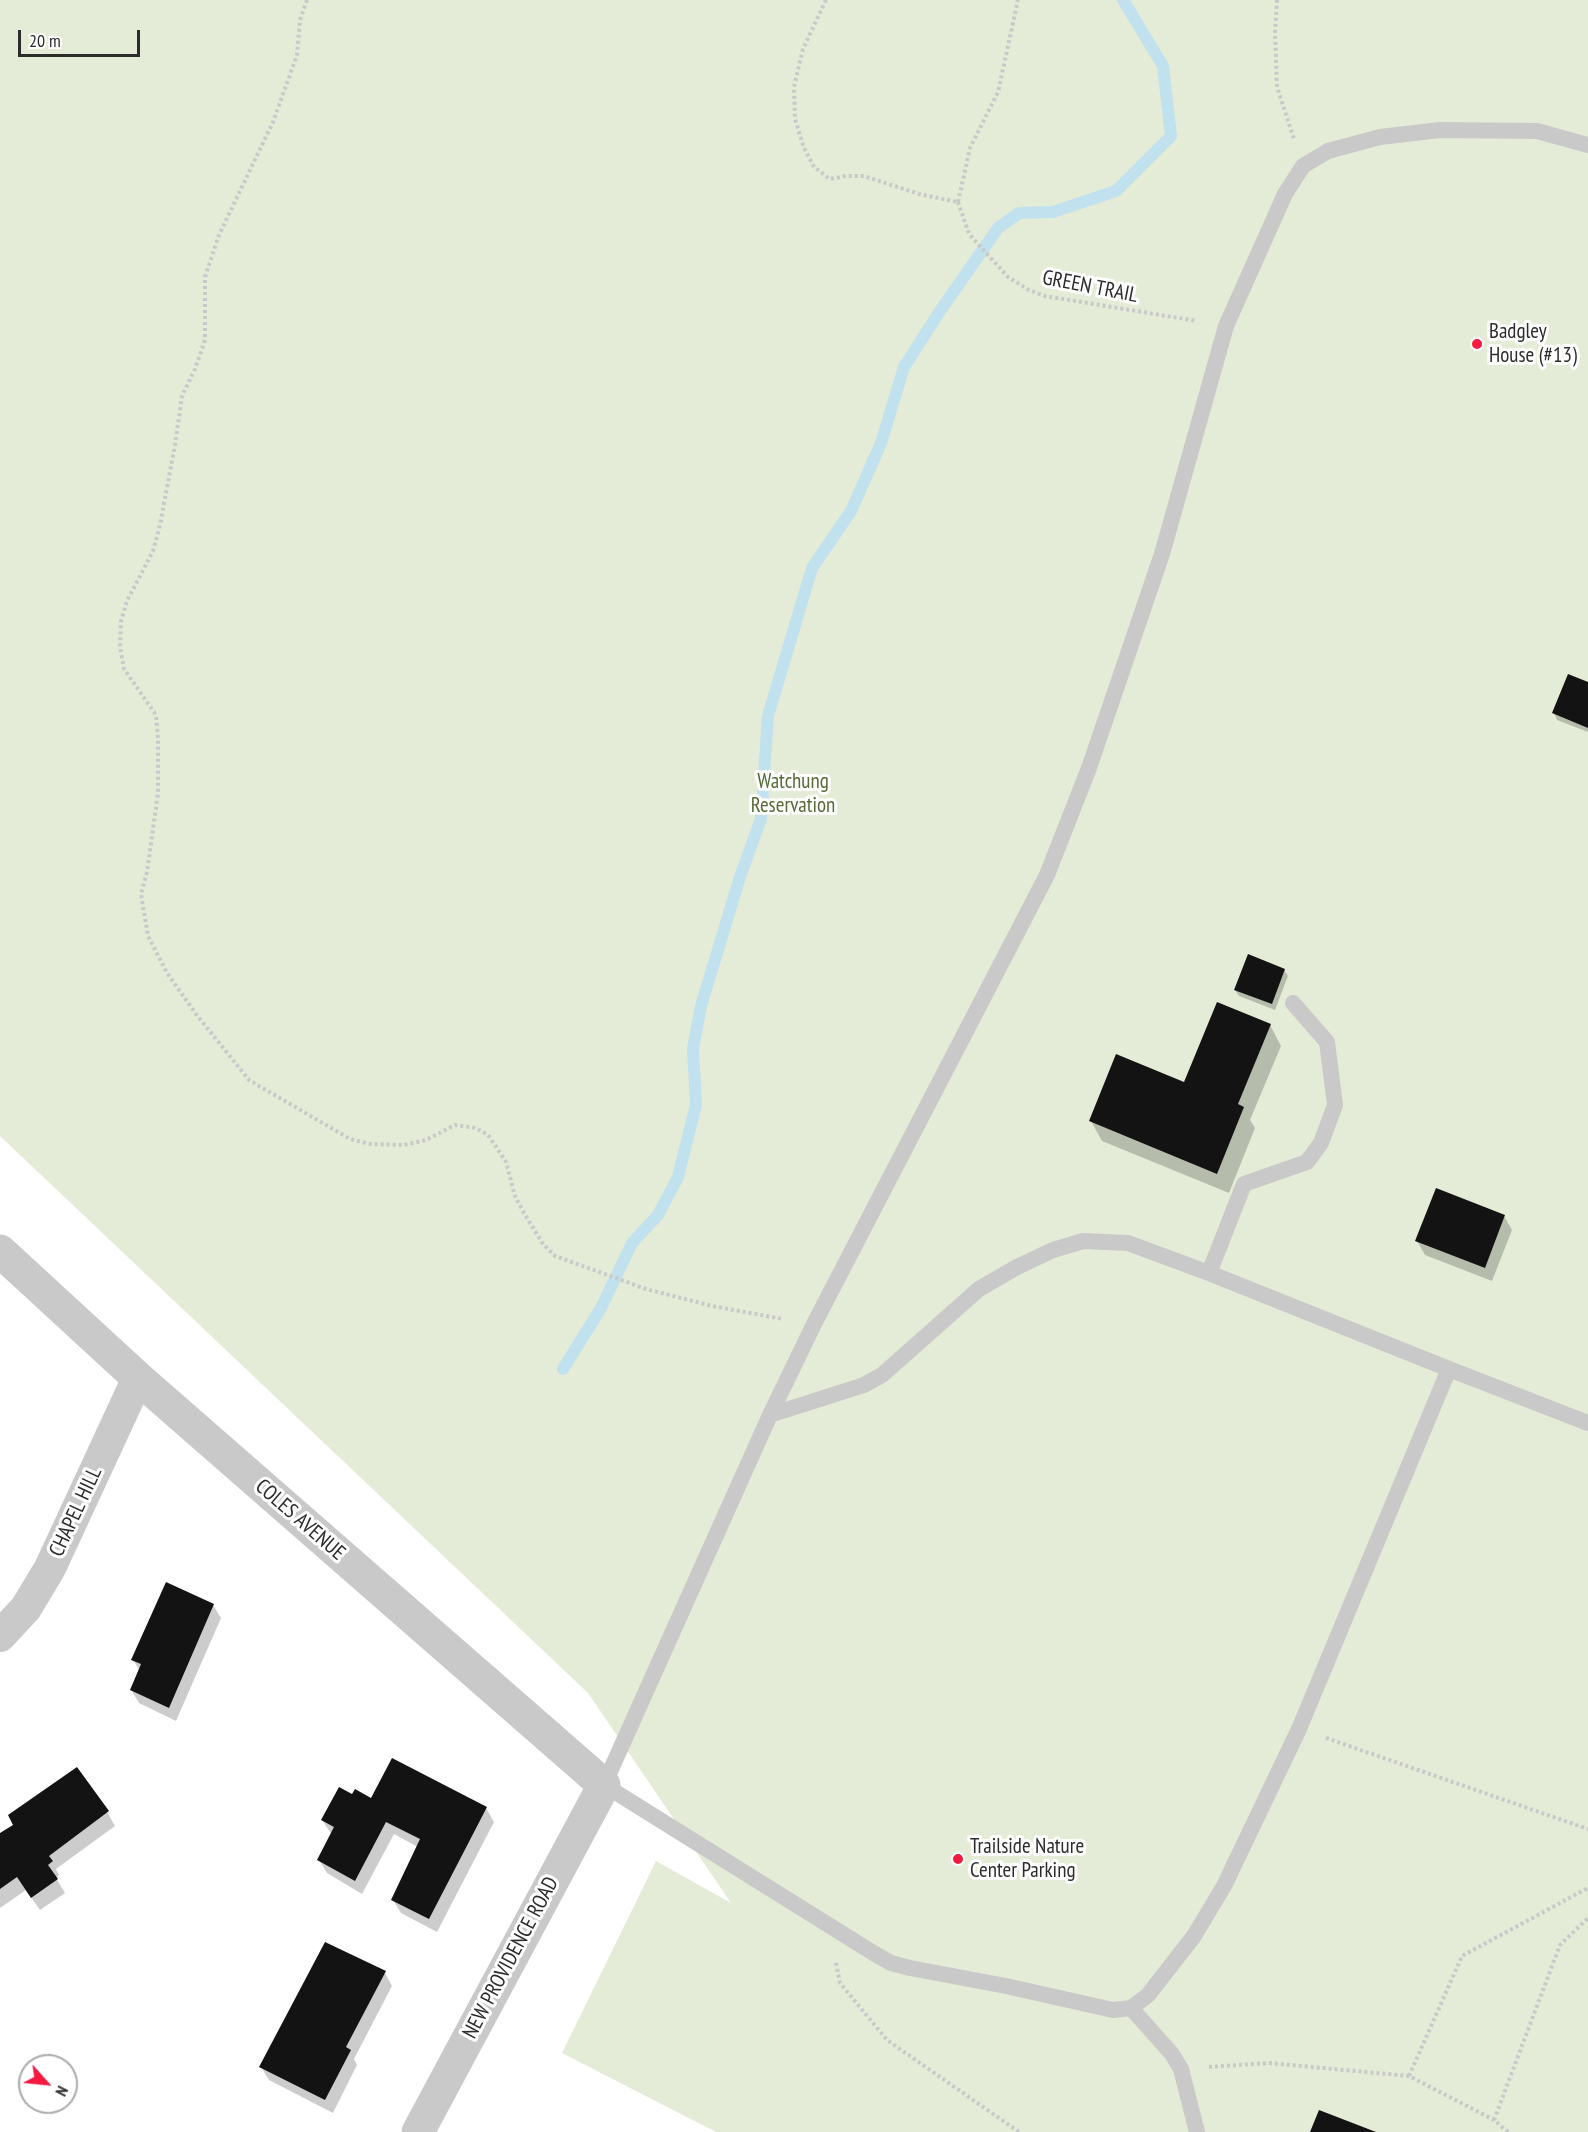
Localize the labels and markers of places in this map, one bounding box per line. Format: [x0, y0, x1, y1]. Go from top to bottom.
place label: Badgley House (#13) [1489, 319, 1577, 369]
marker: Badgley House (#13) [1470, 337, 1484, 351]
place label: Trailside Nature Center Parking [970, 1834, 1084, 1884]
marker: Trailside Nature Center Parking [951, 1852, 965, 1866]

